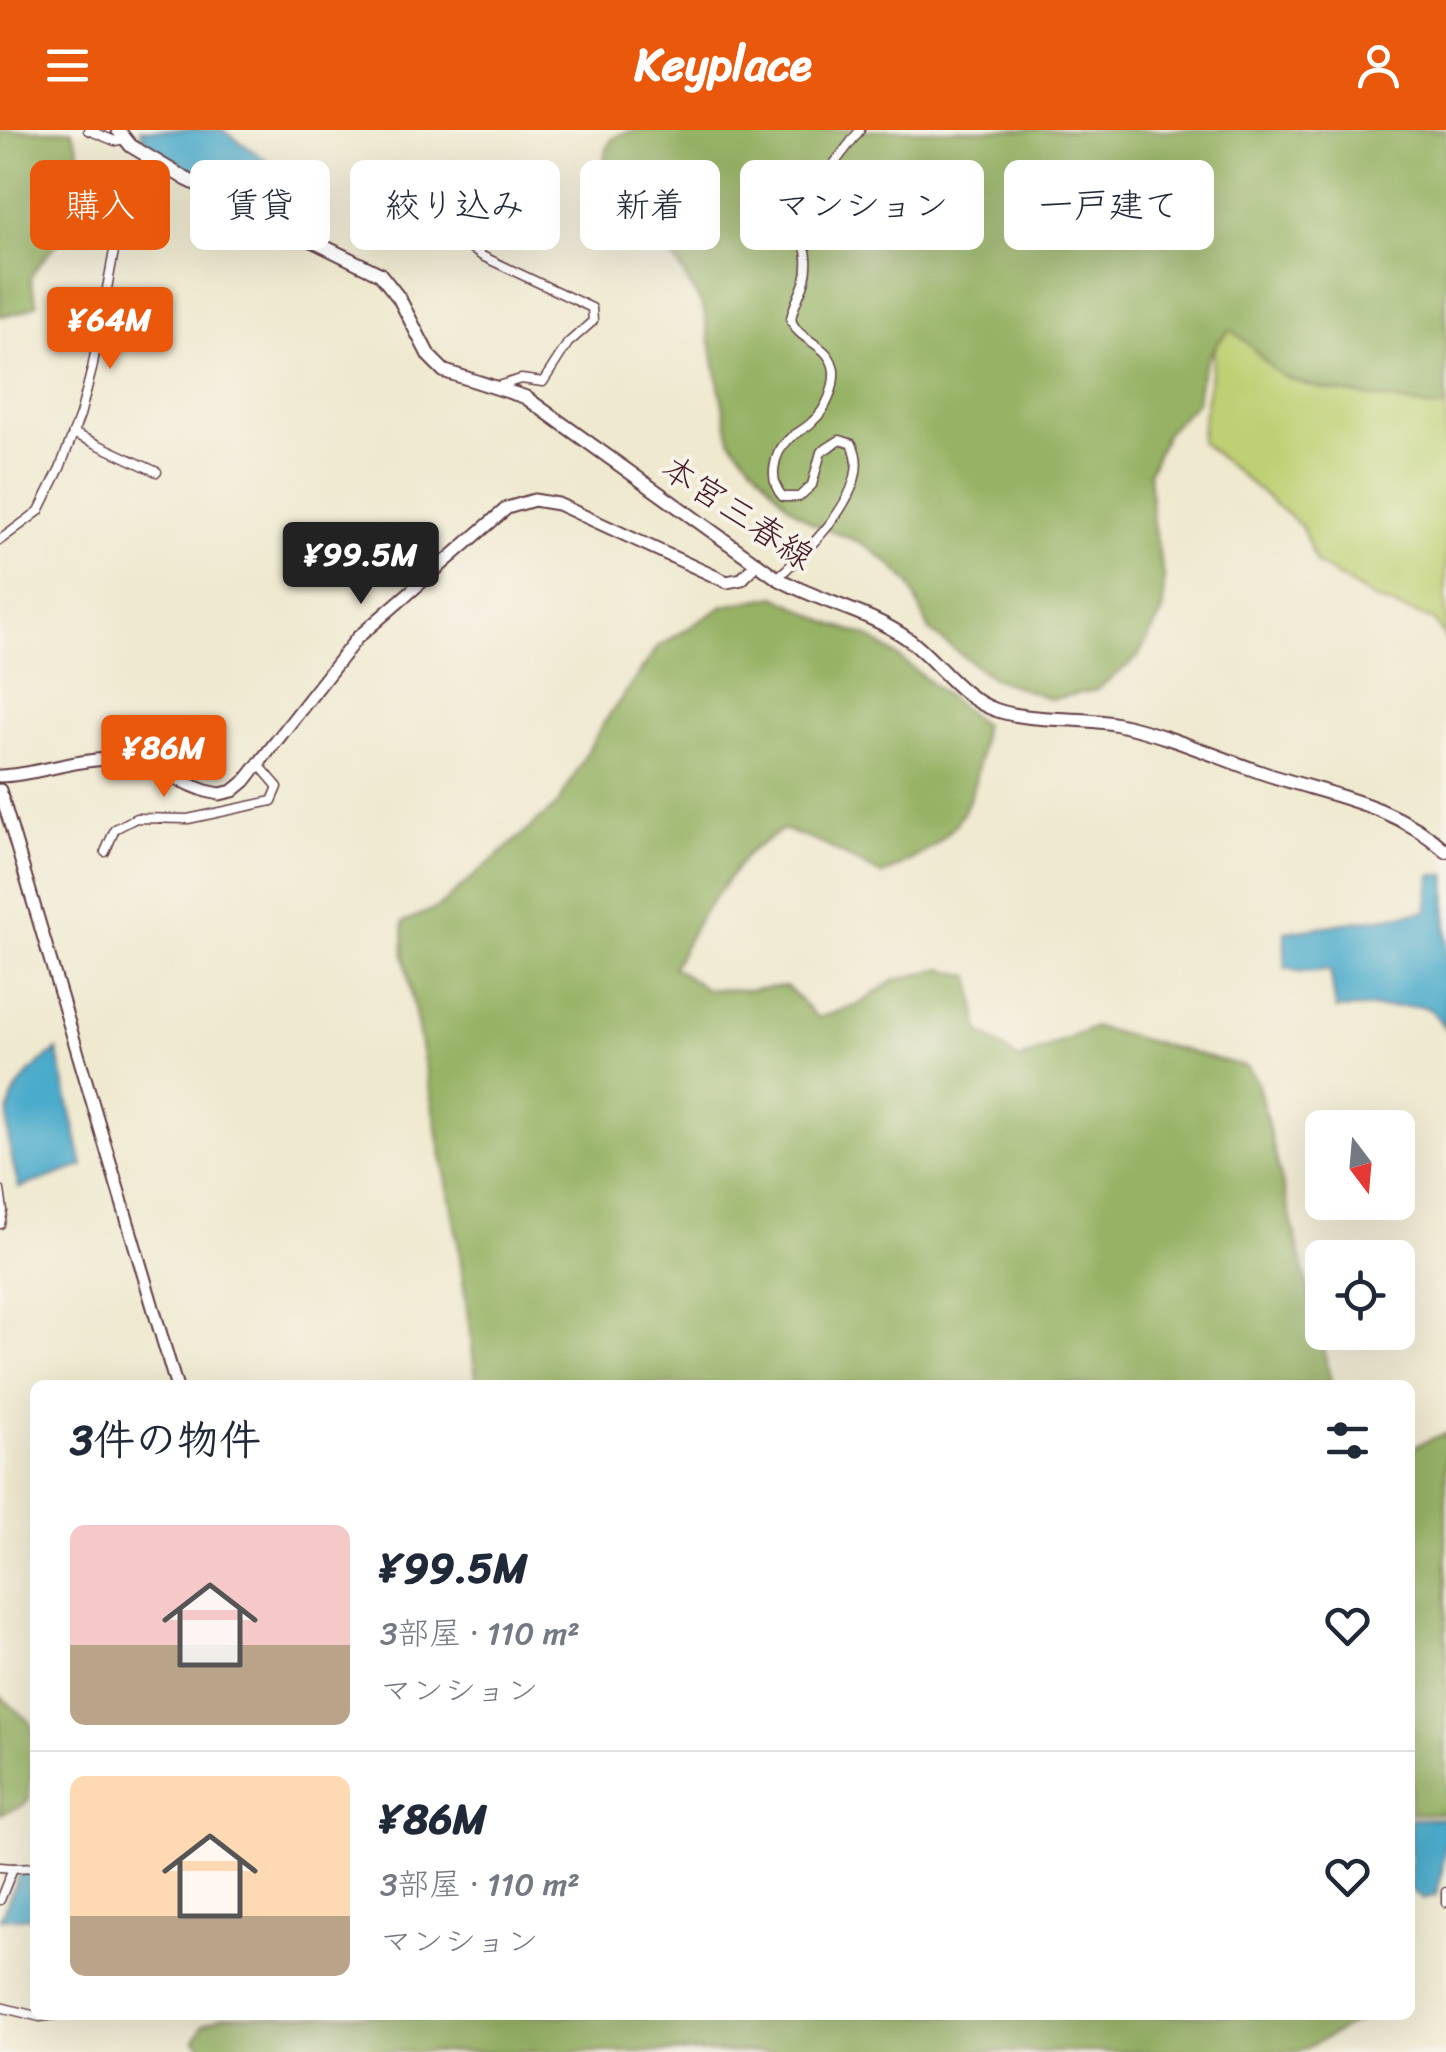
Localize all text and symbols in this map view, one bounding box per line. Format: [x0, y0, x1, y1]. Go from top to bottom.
text: Keyplace [634, 25, 812, 105]
icon: menu [40, 38, 95, 93]
icon: person [1351, 38, 1406, 93]
chip: 購入 [30, 160, 170, 250]
chip: 賃貸 [190, 160, 330, 250]
chip: 絞り込み [350, 160, 560, 250]
chip: 新着 [580, 160, 720, 250]
chip: マンション [740, 160, 984, 250]
chip: 一戸建て [1004, 160, 1214, 250]
pin: ¥64M [51, 287, 169, 372]
text: ¥64M [69, 291, 151, 348]
street label: 本宮三春線 [648, 437, 828, 587]
pin: ¥99.5M [280, 522, 442, 607]
text: ¥99.5M [305, 526, 417, 583]
pin: ¥86M [105, 715, 223, 800]
text: ¥86M [123, 719, 205, 776]
north arrow [1305, 1110, 1415, 1220]
map controls [1305, 1110, 1415, 1350]
button: locate [1305, 1240, 1415, 1350]
text: 3件の物件 [70, 1403, 261, 1477]
icon: filters [1320, 1413, 1375, 1468]
text: ¥99.5M [380, 1531, 528, 1605]
icon: home [150, 1565, 270, 1685]
icon: heart [1320, 1598, 1375, 1653]
text: 3部屋 · 110 m² [380, 1605, 580, 1662]
text: マンション [380, 1662, 539, 1719]
text: ¥86M [380, 1782, 487, 1856]
icon: home [150, 1816, 270, 1936]
icon: heart [1320, 1849, 1375, 1904]
text: 3部屋 · 110 m² [380, 1856, 580, 1913]
text: マンション [380, 1913, 539, 1970]

